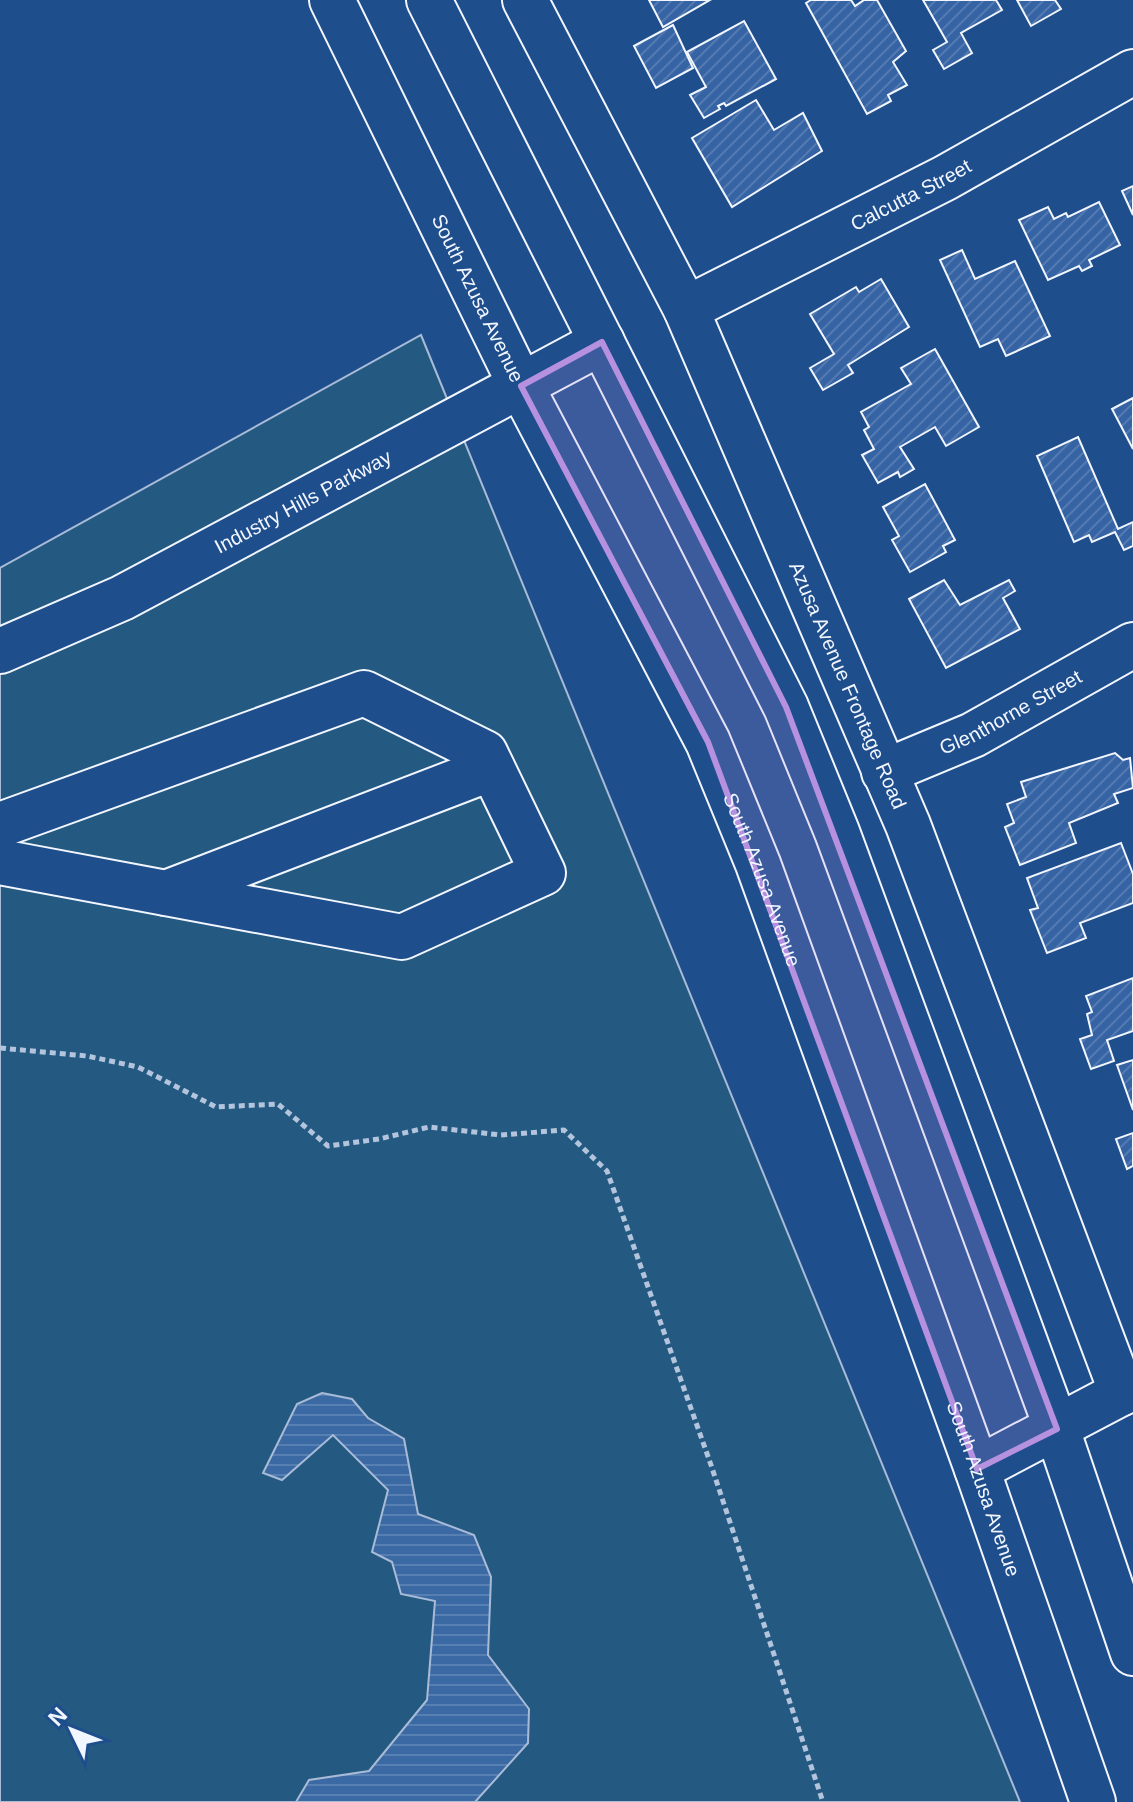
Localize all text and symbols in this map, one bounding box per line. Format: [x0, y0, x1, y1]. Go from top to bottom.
street label: Calcutta Street [847, 154, 975, 235]
street label: South Azusa Avenue [428, 211, 528, 386]
street label: Industry Hills Parkway [211, 446, 395, 558]
street label: Azusa Avenue Frontage Road [785, 558, 911, 812]
street label: Glenthorne Street [936, 665, 1086, 759]
street label: South Azusa Avenue [719, 790, 805, 970]
street label: South Azusa Avenue [942, 1398, 1025, 1579]
north arrow [32, 1690, 112, 1770]
text: N [43, 1702, 72, 1731]

